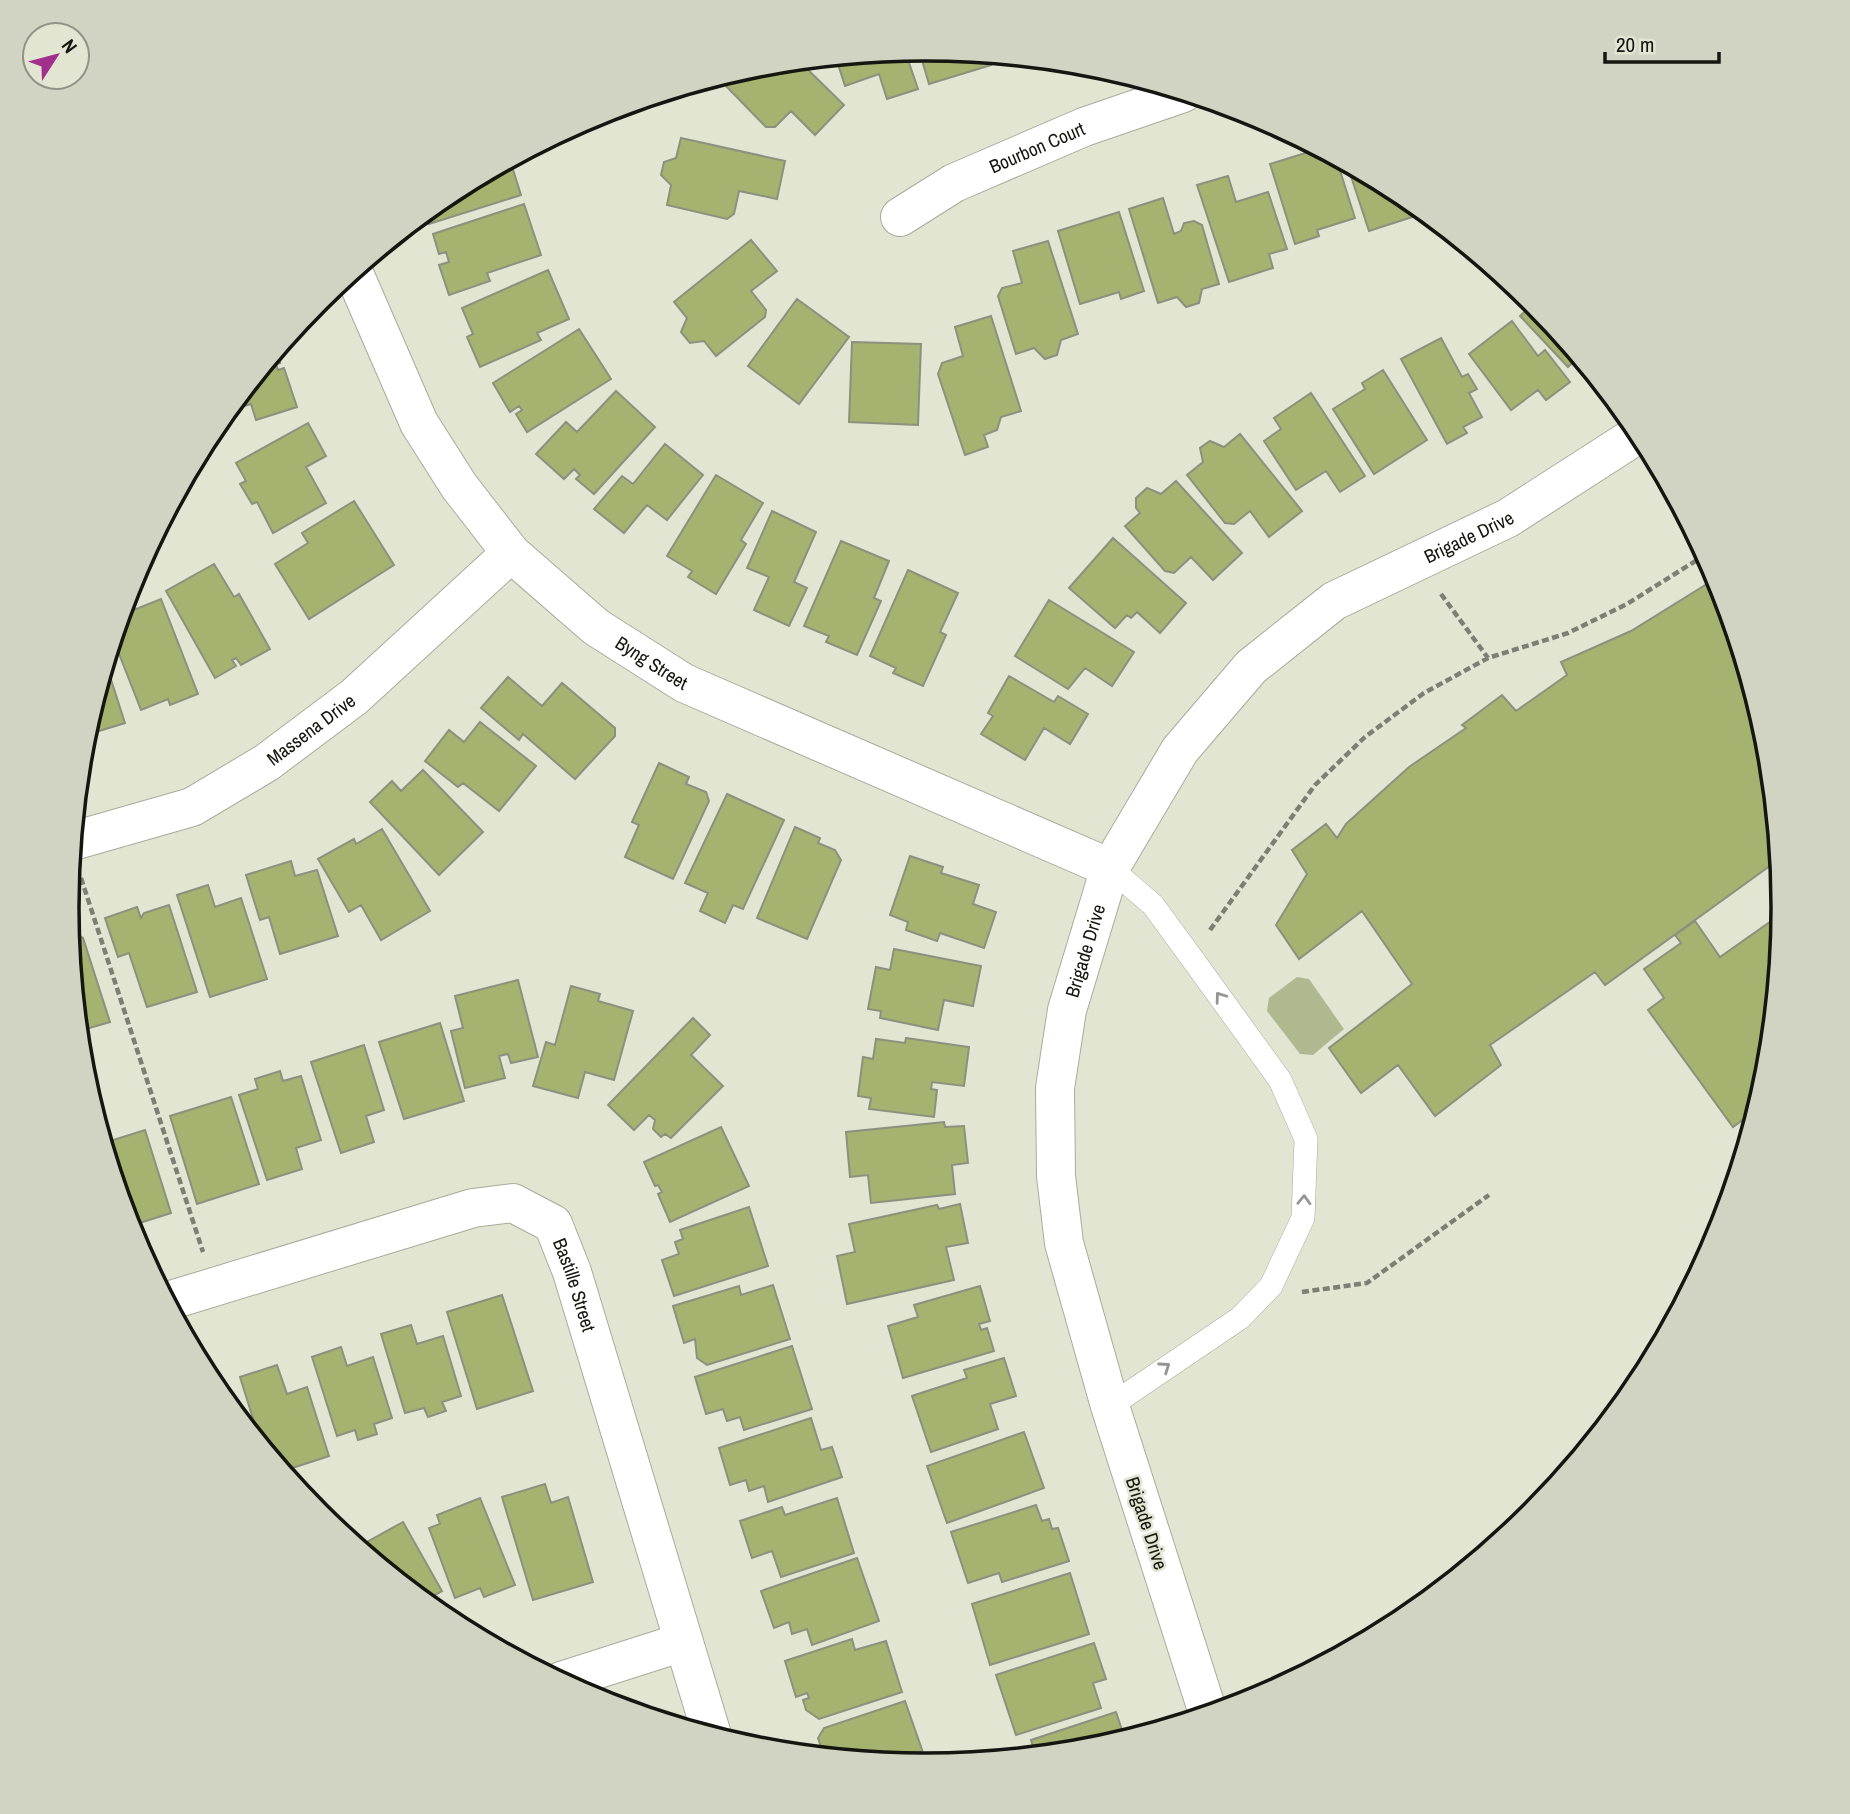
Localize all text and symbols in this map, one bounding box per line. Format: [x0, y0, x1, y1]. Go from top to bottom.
north arrow [21, 21, 91, 91]
scale bar [1605, 21, 1719, 65]
text: 20 m [1616, 30, 1654, 59]
text: N [56, 34, 84, 58]
street label: Bourbon Court [985, 115, 1089, 179]
street label: Brigade Drive [1420, 505, 1519, 569]
street label: Byng Street [610, 630, 692, 696]
street label: Massena Drive [261, 687, 361, 771]
street label: Brigade Drive [1059, 901, 1111, 1001]
one-way arrow [1216, 992, 1228, 1005]
one-way arrow [1296, 1194, 1311, 1205]
street label: Bastille Street [547, 1234, 602, 1335]
one-way arrow [1157, 1363, 1170, 1375]
street label: Brigade Drive [1120, 1473, 1174, 1573]

